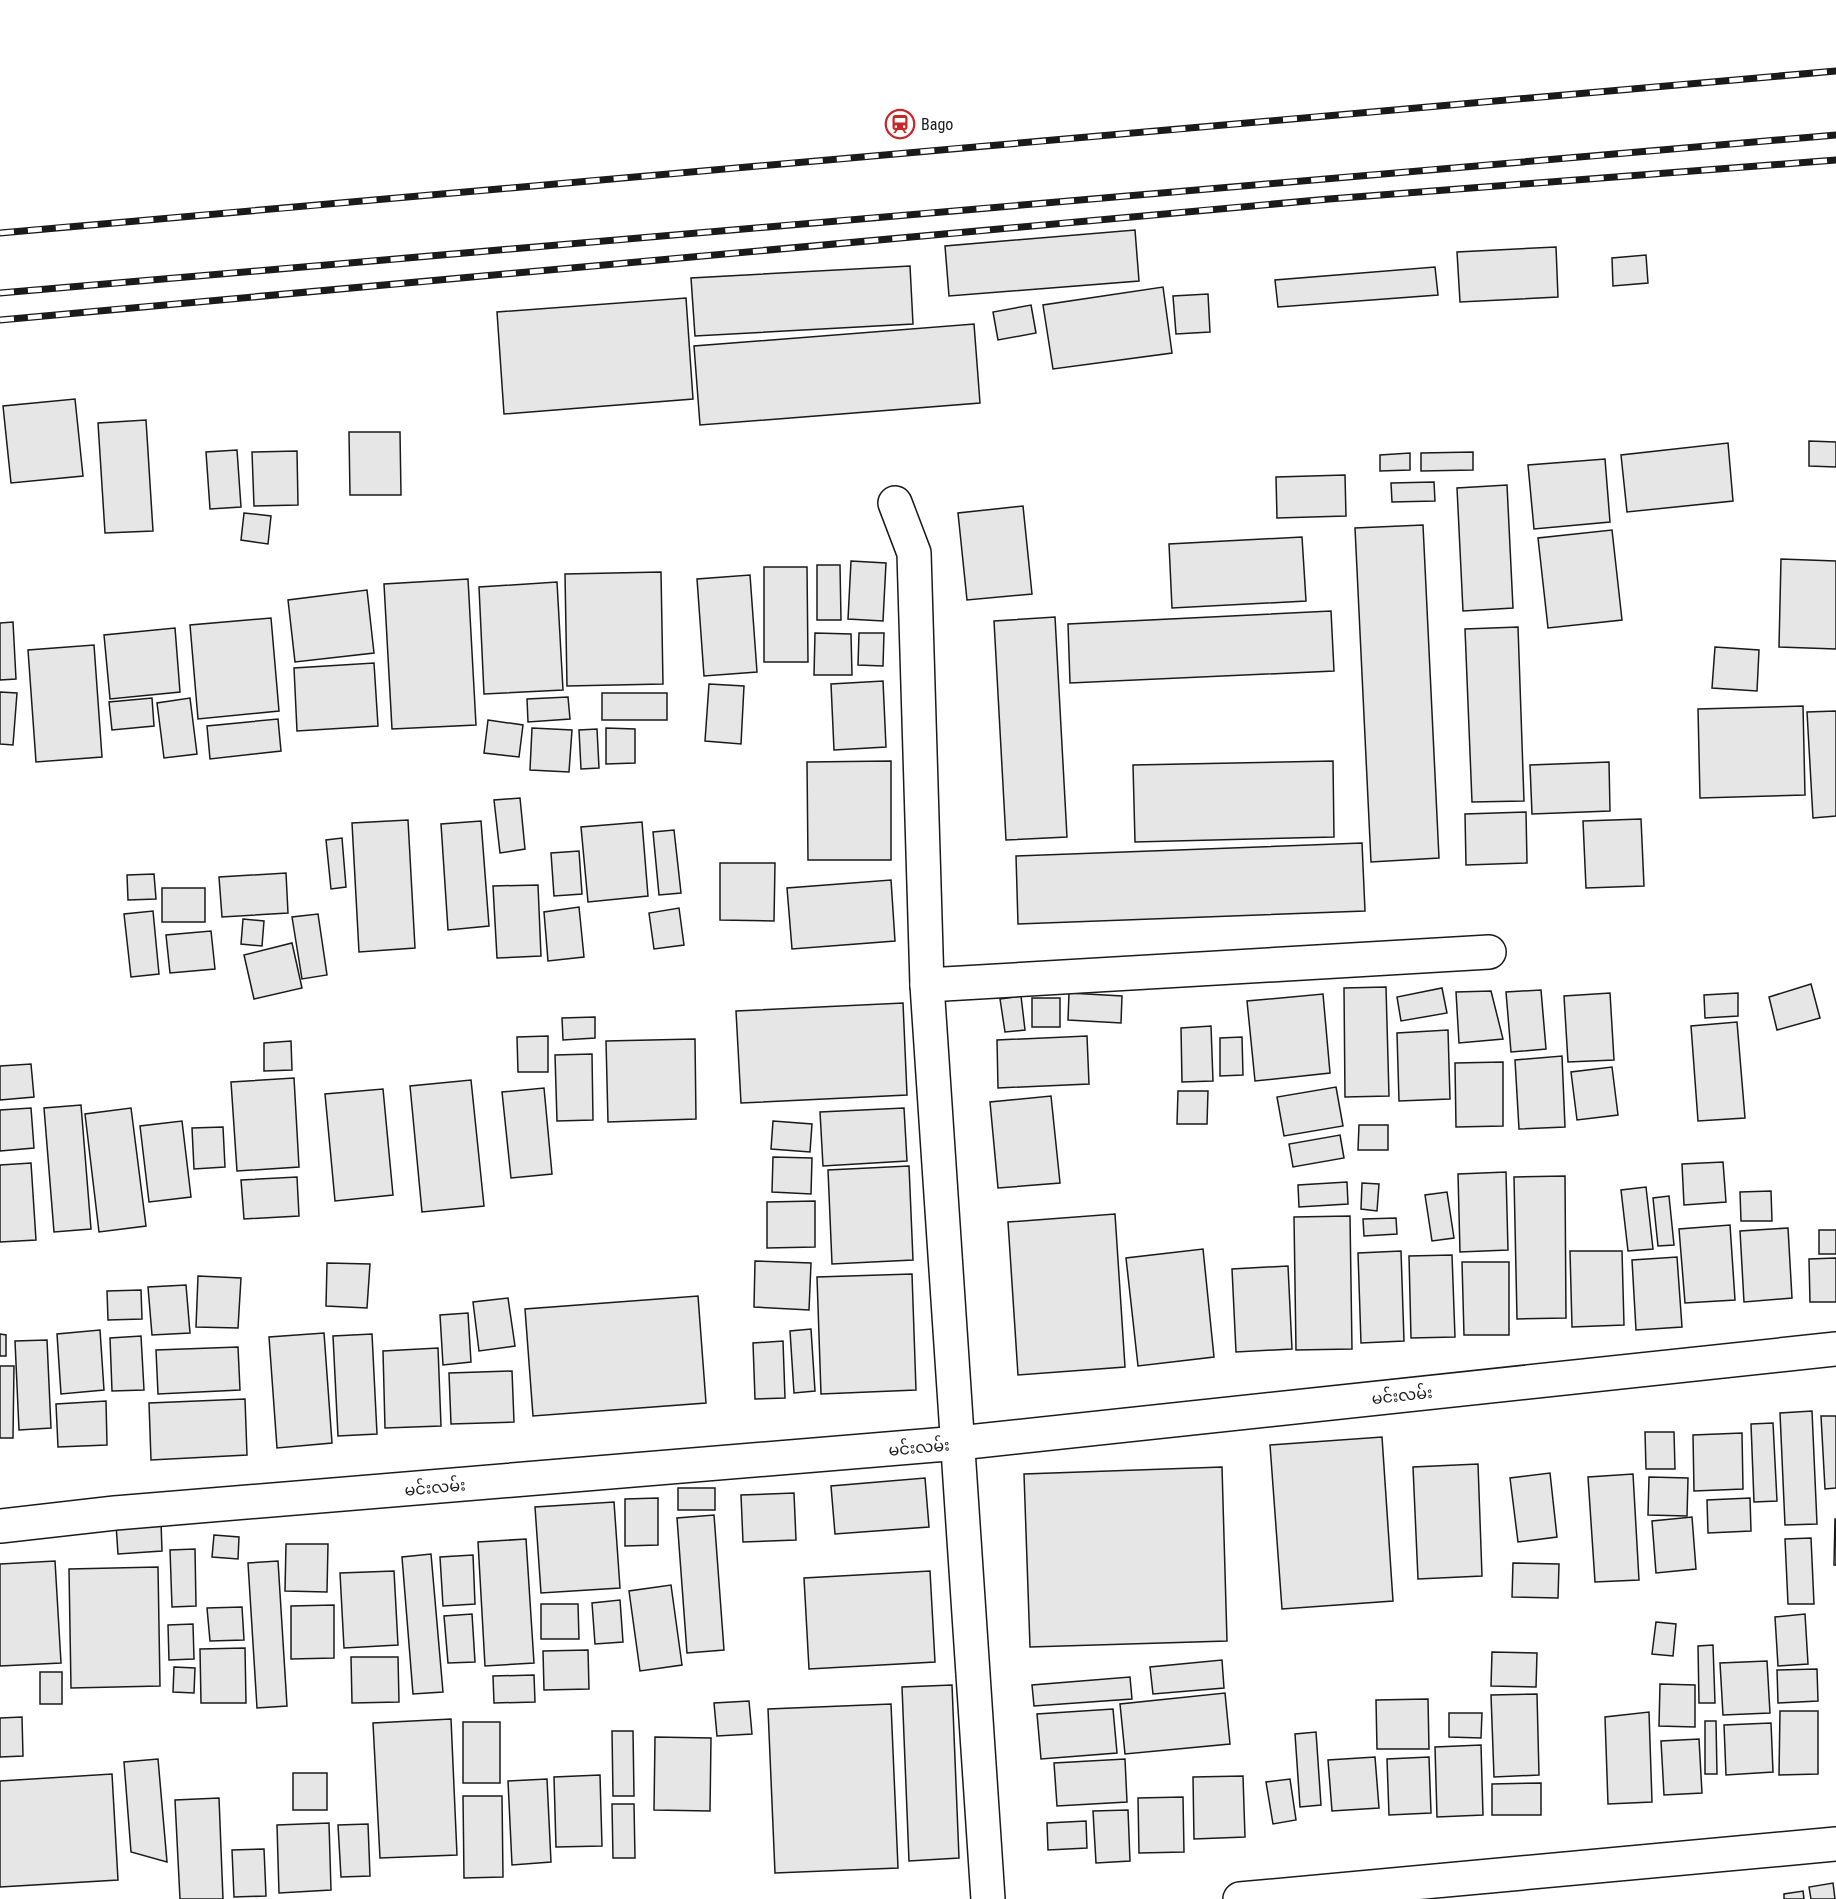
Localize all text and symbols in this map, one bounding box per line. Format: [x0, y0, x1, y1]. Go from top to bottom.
station icon: Bago [884, 108, 916, 140]
place label: Bago [921, 115, 953, 134]
street label: မင်းလမ်း [1370, 1381, 1433, 1408]
street label: မင်းလမ်း [888, 1433, 950, 1460]
street label: မင်းလမ်း [404, 1473, 466, 1500]

